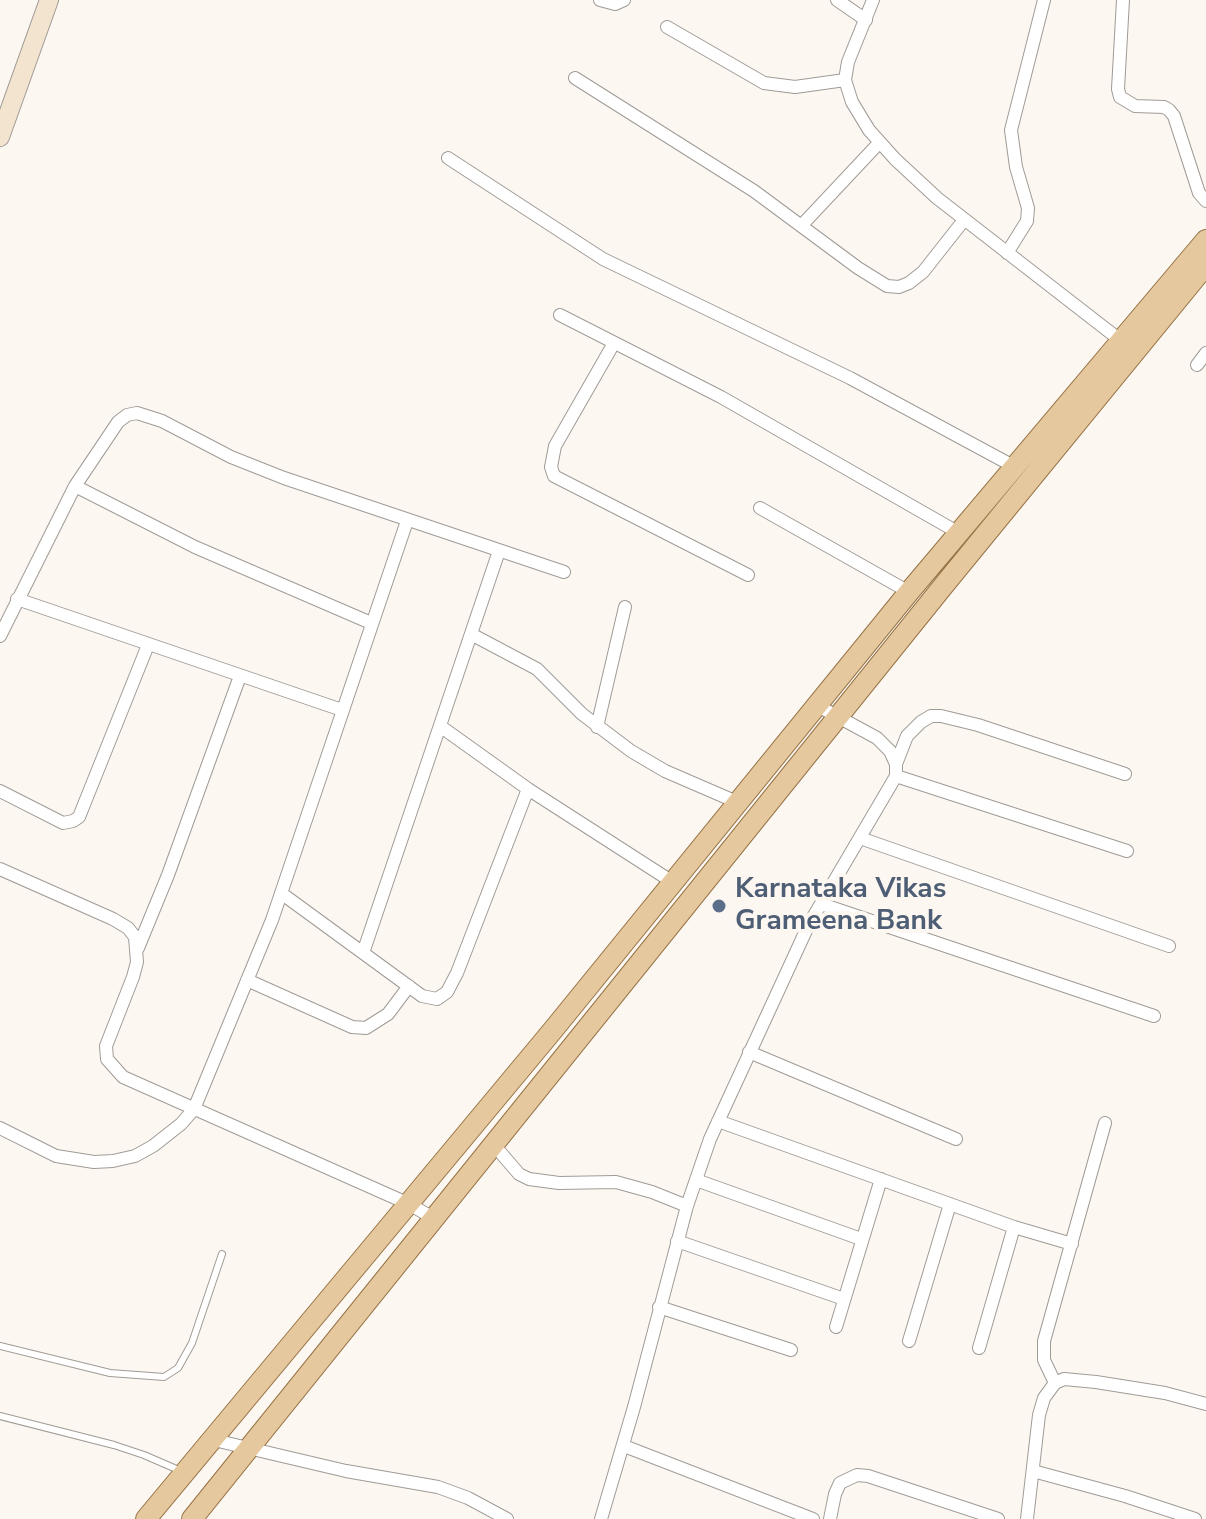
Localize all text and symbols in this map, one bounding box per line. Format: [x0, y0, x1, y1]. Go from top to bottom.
place label: Karnataka Vikas Grameena Bank [735, 873, 946, 939]
marker: Karnataka Vikas Grameena Bank [710, 897, 728, 915]

